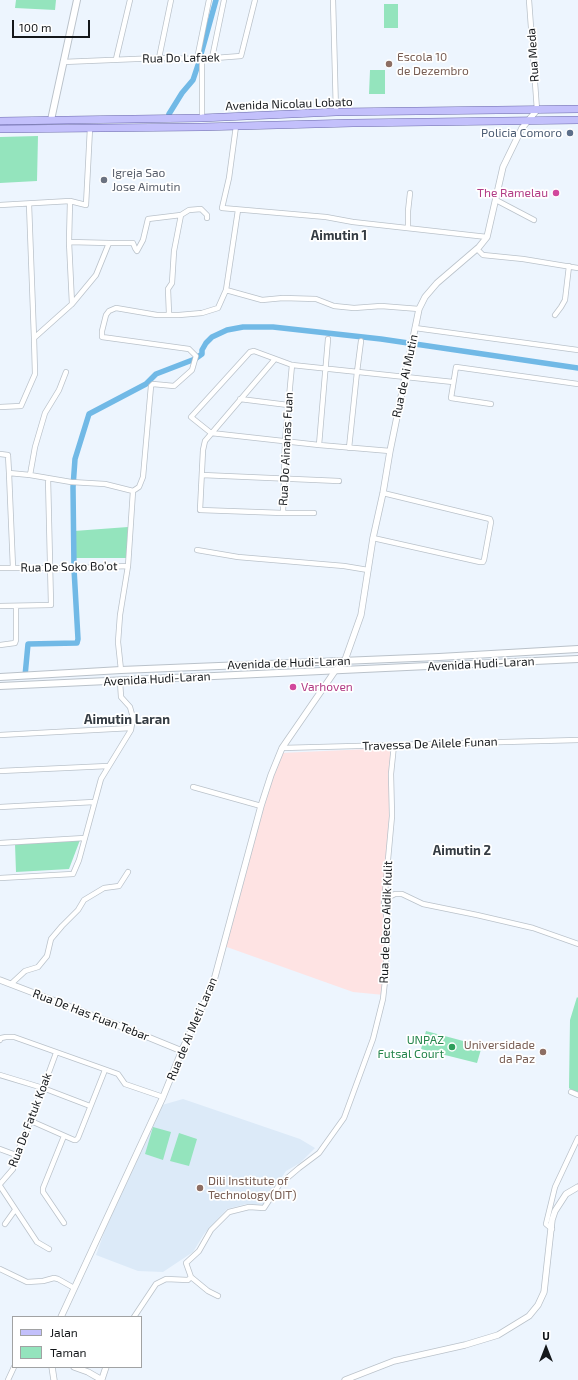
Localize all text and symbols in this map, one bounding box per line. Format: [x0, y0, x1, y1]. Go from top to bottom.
scale bar [14, 12, 92, 38]
text: 100 m [19, 20, 51, 34]
street label: Rua Meda [524, 28, 542, 82]
street label: Rua Do Lafaek [142, 50, 220, 66]
place label: Escola 10 de Dezembro [397, 50, 469, 78]
marker: Escola 10 de Dezembro [384, 59, 394, 69]
street label: Avenida Nicolau Lobato [225, 95, 353, 113]
place label: Policia Comoro [481, 126, 562, 140]
marker: Policia Comoro [565, 128, 575, 138]
place label: Igreja Sao Jose Aimutin [112, 166, 180, 194]
marker: Igreja Sao Jose Aimutin [99, 175, 109, 185]
place label: The Ramelau [477, 186, 548, 200]
marker: The Ramelau [551, 188, 561, 198]
district label: Aimutin 1 [311, 228, 367, 244]
street label: Rua de Ai Mutin [389, 333, 421, 419]
street label: Rua Do Ainanas Fuan [276, 392, 296, 506]
street label: Rua De Soko Bo’ot [20, 559, 118, 575]
street label: Avenida de Hudi-Laran [227, 654, 351, 672]
street label: Avenida Hudi-Laran [427, 654, 535, 674]
street label: Avenida Hudi-Laran [103, 669, 211, 689]
place label: Varhoven [301, 680, 353, 694]
marker: Varhoven [288, 682, 298, 692]
district label: Aimutin Laran [84, 712, 170, 728]
street label: Travessa De Ailele Funan [362, 734, 498, 754]
district label: Aimutin 2 [433, 843, 491, 859]
street label: Rua de Beco Aidik Kulit [377, 860, 395, 984]
street label: Rua de Ai Meti Laran [164, 975, 220, 1083]
street label: Rua De Has Fuan Tebar [31, 986, 151, 1044]
place label: UNPAZ Futsal Court [378, 1033, 444, 1061]
place label: Universidade da Paz [464, 1038, 535, 1066]
marker: UNPAZ Futsal Court [447, 1042, 457, 1052]
marker: Universidade da Paz [538, 1047, 548, 1057]
street label: Rua De Fatuk Koak [5, 1071, 55, 1169]
place label: Dili Institute of Technology(DIT) [208, 1174, 297, 1202]
marker: Dili Institute of Technology(DIT) [195, 1183, 205, 1193]
legend [12, 1316, 142, 1368]
text: Jalan [50, 1325, 78, 1339]
north arrow [526, 1328, 566, 1368]
text: U [542, 1329, 550, 1342]
text: Taman [50, 1345, 87, 1359]

